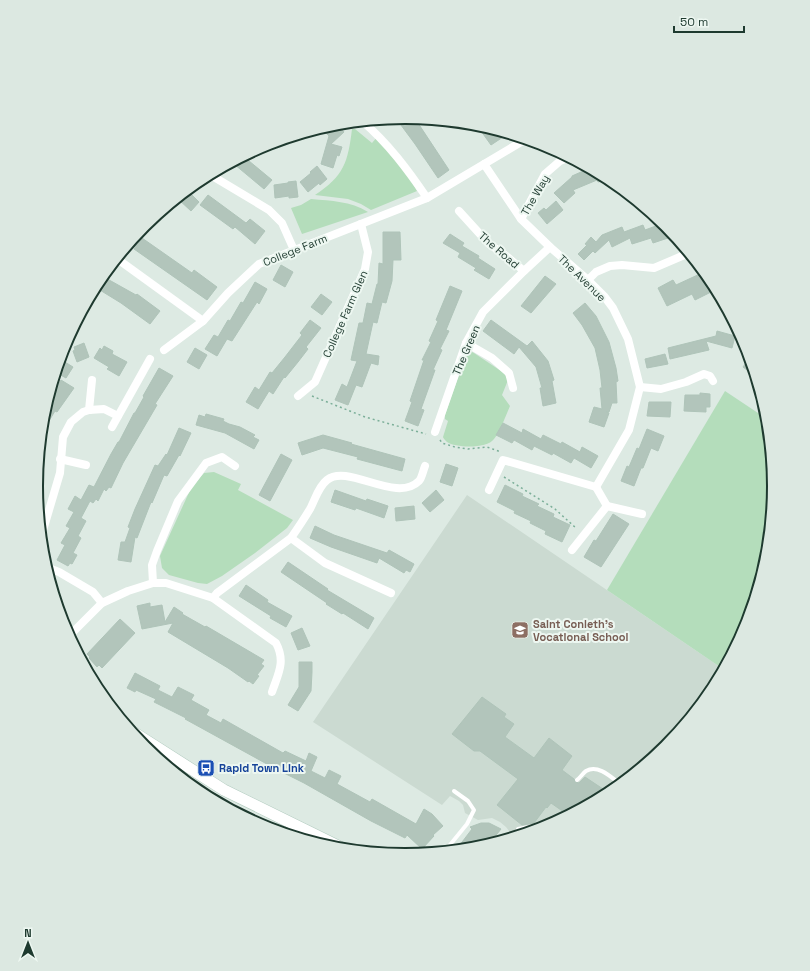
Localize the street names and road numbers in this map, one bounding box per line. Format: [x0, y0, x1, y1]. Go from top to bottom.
street label: The Way [518, 172, 552, 218]
street label: The Road [476, 228, 522, 272]
street label: College Farm [261, 231, 329, 269]
street label: The Avenue [555, 252, 609, 304]
street label: College Farm Glen [319, 268, 371, 360]
street label: The Green [449, 323, 483, 377]

